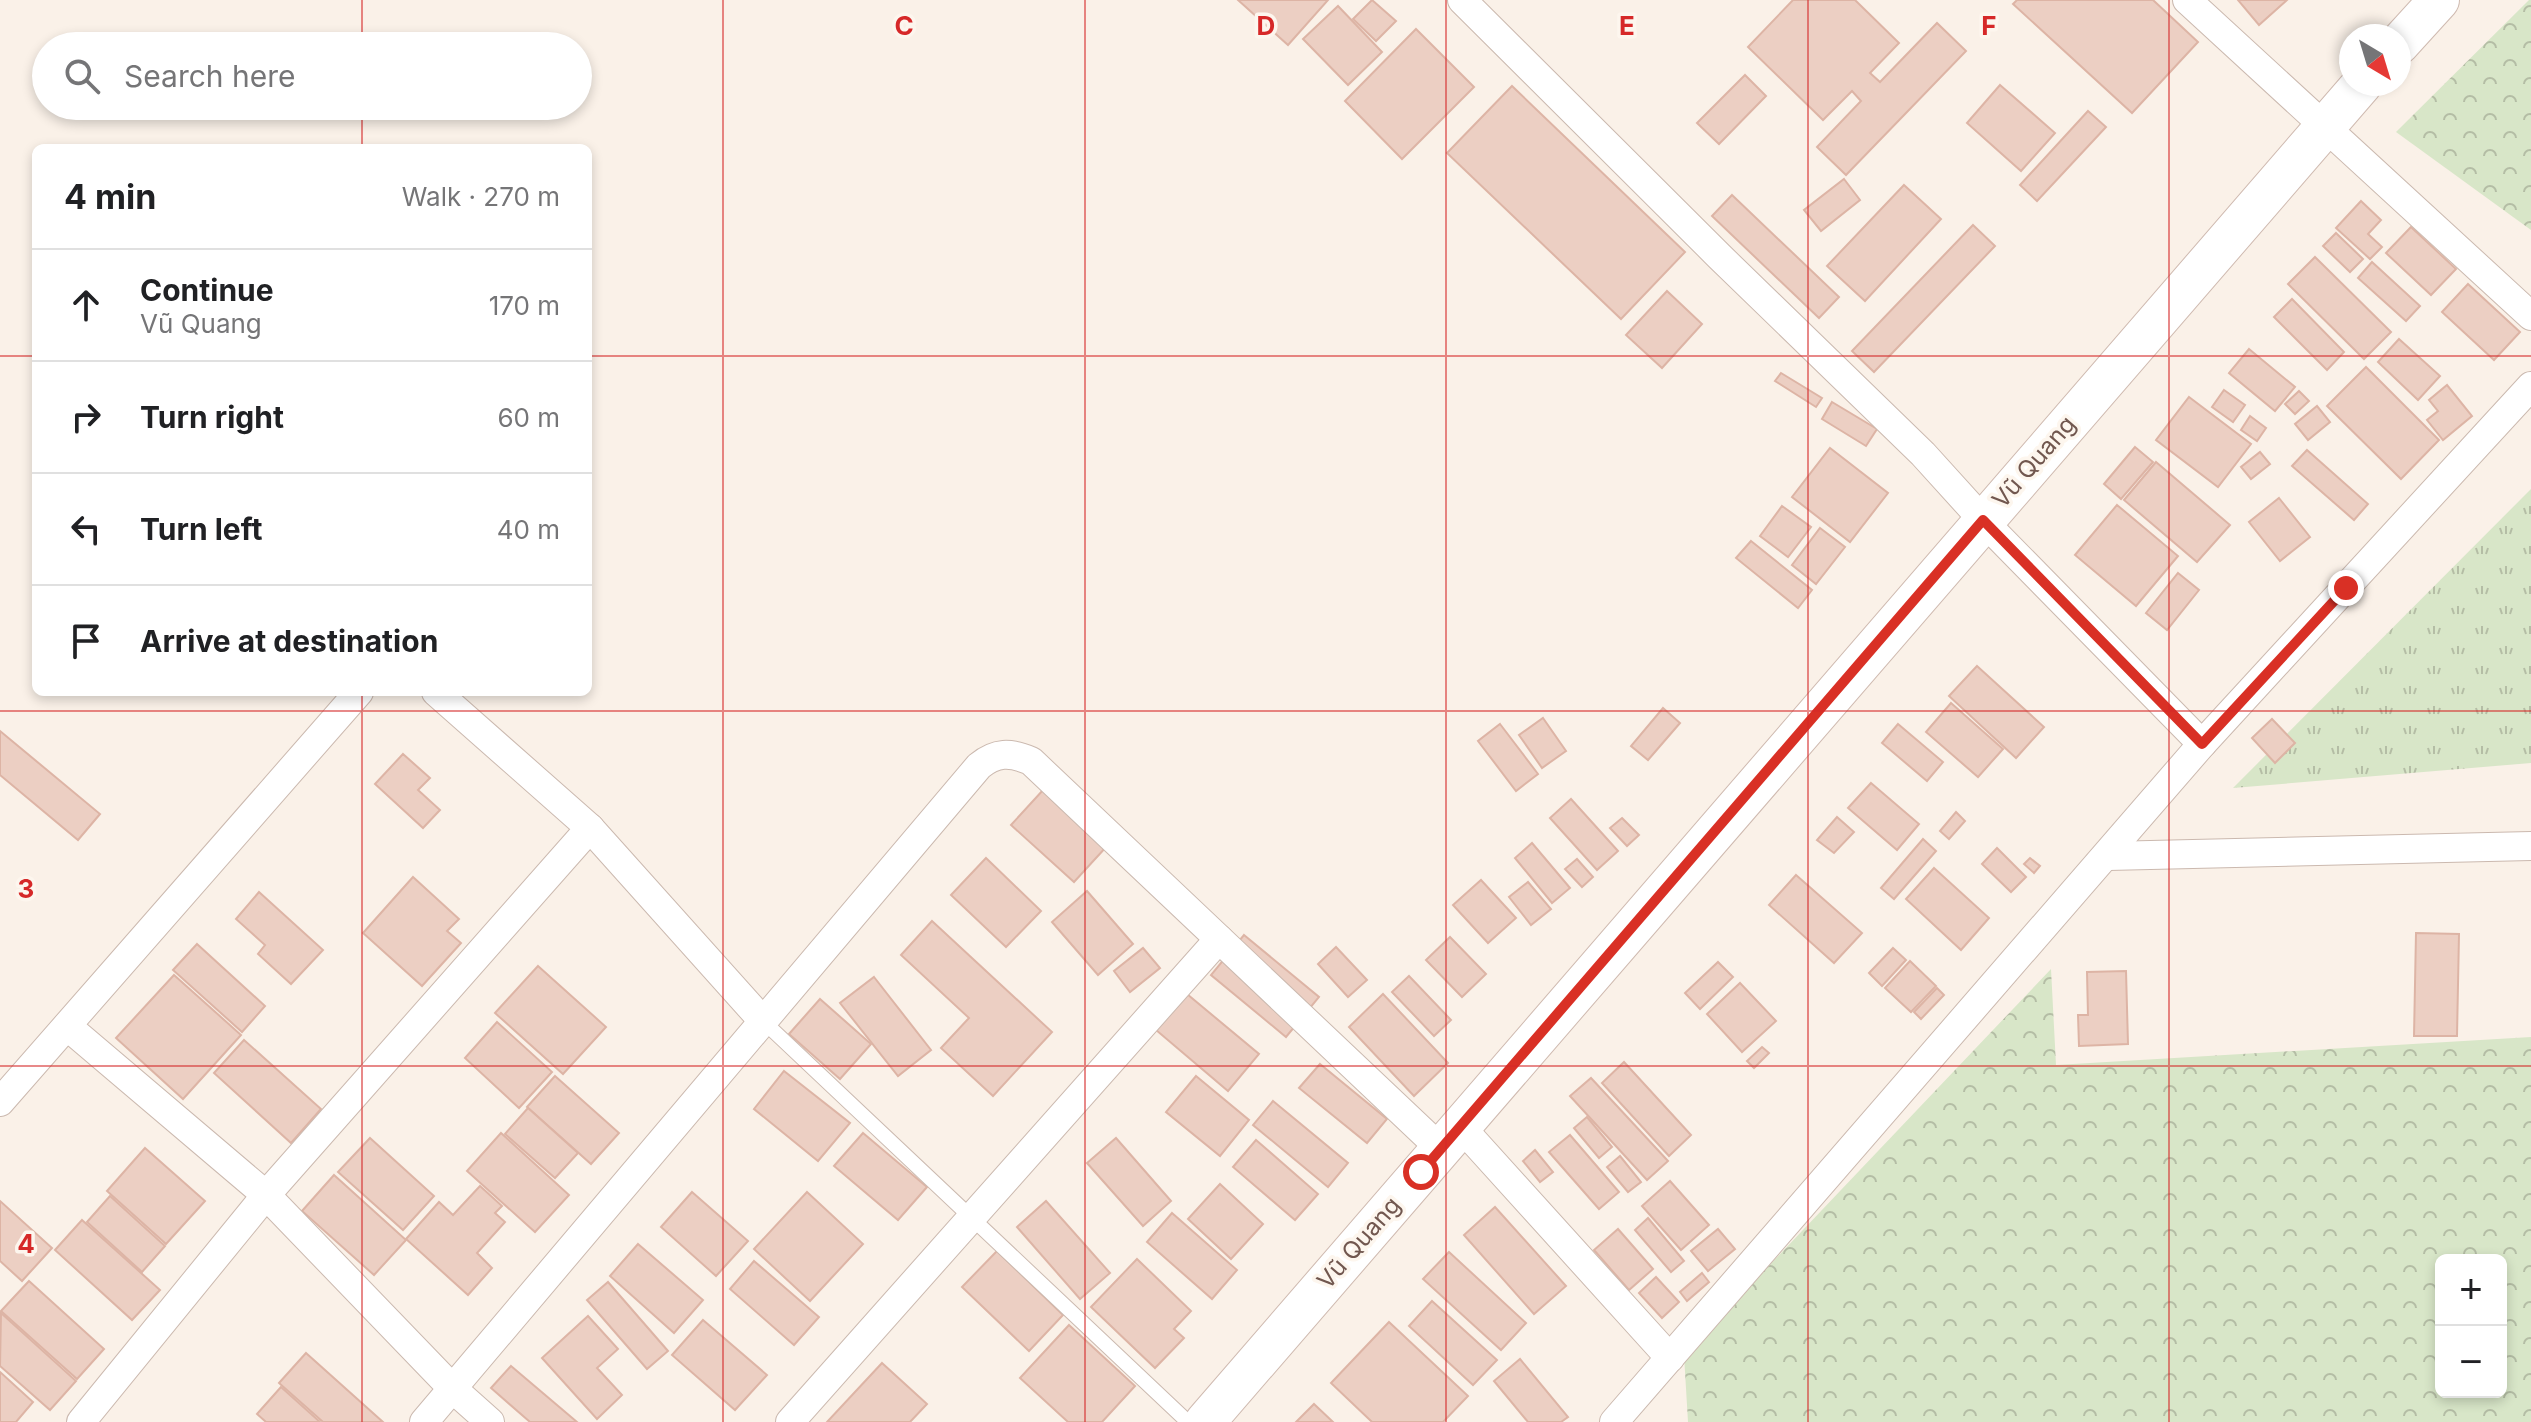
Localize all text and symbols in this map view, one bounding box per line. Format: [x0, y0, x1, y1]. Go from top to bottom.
text: C [894, 10, 914, 41]
text: D [1257, 10, 1275, 41]
text: E [1619, 10, 1635, 41]
text: F [1981, 10, 1997, 41]
north arrow [2339, 24, 2411, 96]
search box [32, 32, 592, 120]
icon: search [60, 54, 104, 98]
text: Search here [124, 58, 296, 94]
text: 4 min [64, 176, 156, 217]
text: Walk · 270 m [402, 181, 560, 212]
text: Continue [140, 272, 274, 308]
icon: ahead [64, 283, 108, 327]
text: 170 m [489, 290, 560, 321]
text: Vũ Quang [140, 308, 262, 339]
icon: right [64, 395, 108, 439]
text: Turn right [140, 399, 284, 435]
text: 60 m [497, 402, 560, 433]
street label: Vũ Quang [1986, 410, 2081, 514]
icon: left [64, 507, 108, 551]
text: Turn left [140, 511, 262, 547]
text: 40 m [497, 514, 560, 545]
route end [2328, 570, 2364, 606]
icon: arrive [64, 619, 108, 663]
text: Arrive at destination [140, 623, 438, 659]
text: 3 [18, 873, 34, 904]
route start [1403, 1154, 1439, 1190]
street label: Vũ Quang [1311, 1191, 1406, 1295]
text: 4 [17, 1228, 35, 1259]
map controls [2435, 1254, 2507, 1398]
button: + [2435, 1254, 2507, 1326]
button: − [2435, 1326, 2507, 1398]

